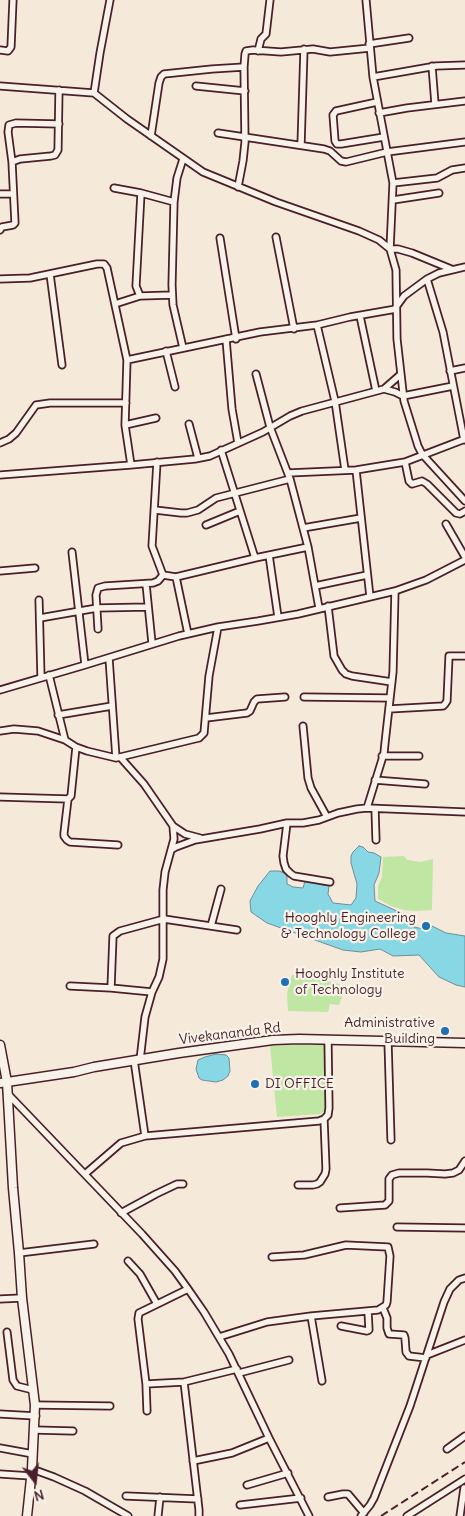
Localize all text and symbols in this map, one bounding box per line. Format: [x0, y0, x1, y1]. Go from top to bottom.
place label: Hooghly Engineering & Technology College [281, 910, 416, 942]
marker: Hooghly Engineering & Technology College [420, 920, 432, 932]
place label: Hooghly Institute of Technology [295, 966, 404, 999]
marker: Hooghly Institute of Technology [279, 976, 291, 988]
place label: Administrative Building [344, 1015, 435, 1048]
street label: Vivekananda Rd [178, 1019, 282, 1049]
marker: Administrative Building [439, 1025, 451, 1037]
place label: DI OFFICE [265, 1076, 334, 1092]
marker: DI OFFICE [249, 1078, 261, 1090]
north arrow [10, 1456, 60, 1506]
text: N [32, 1485, 46, 1505]

